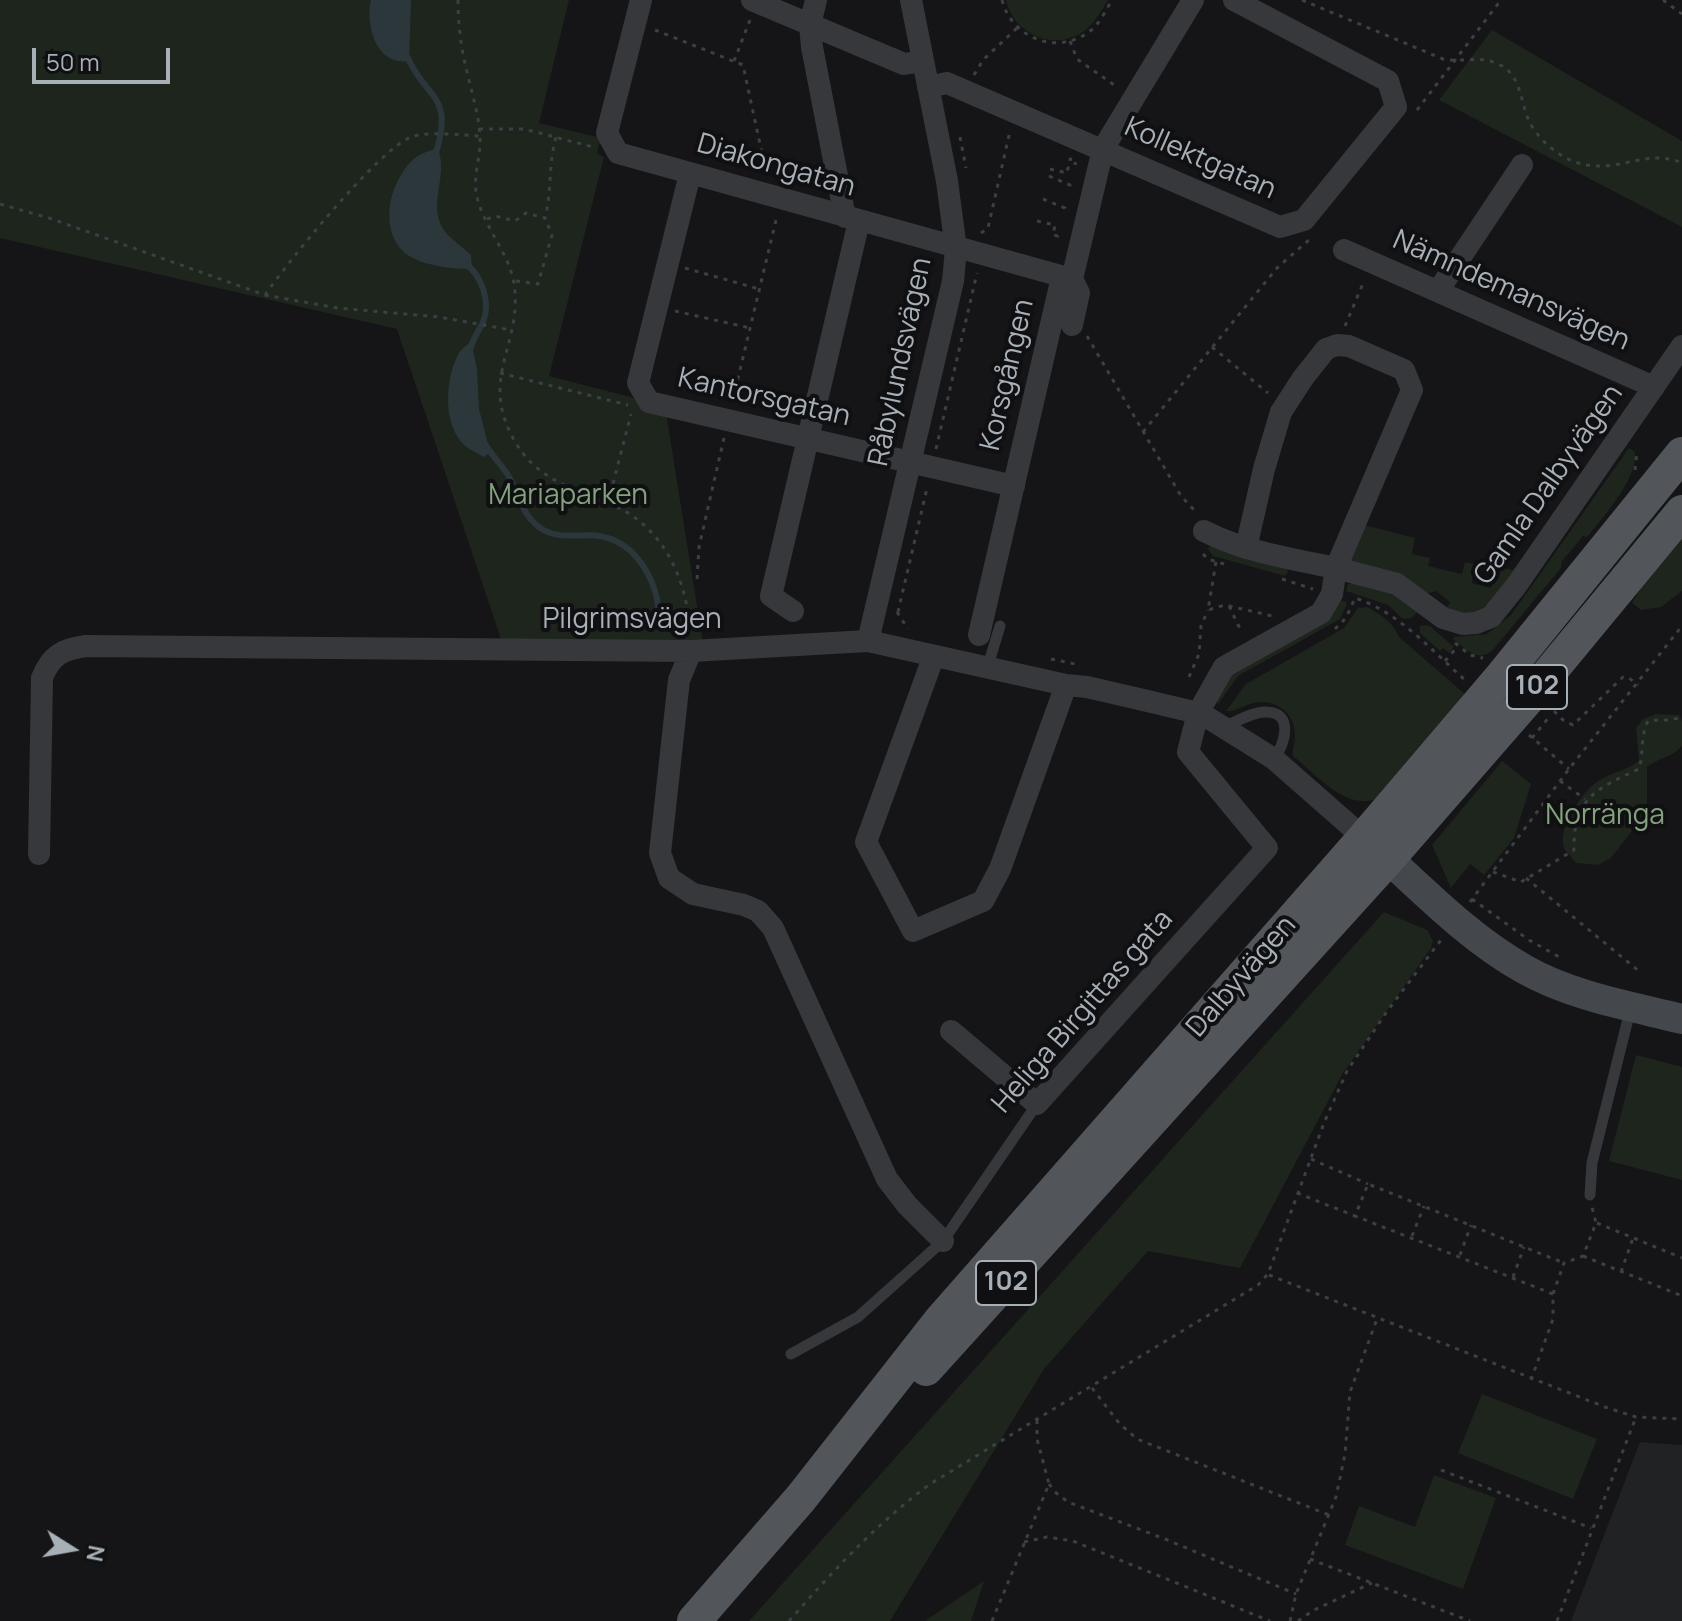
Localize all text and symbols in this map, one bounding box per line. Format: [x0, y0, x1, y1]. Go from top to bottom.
scale bar [36, 32, 174, 82]
text: 50 m [46, 45, 100, 78]
street label: Kollektgatan [1119, 111, 1281, 207]
street label: Diakongatan [693, 127, 859, 205]
street label: Nämndemansvägen [1387, 224, 1635, 358]
street label: Råbylundsvägen [862, 255, 940, 469]
street label: Korsgången [974, 296, 1042, 454]
street label: Kantorsgatan [675, 362, 853, 434]
street label: Gamla Dalbyvägen [1467, 379, 1631, 591]
park label: Mariaparken [488, 479, 648, 513]
street label: Pilgrimsvägen [542, 603, 722, 637]
road number: 102 [1507, 665, 1567, 709]
park label: Norränga [1545, 799, 1665, 833]
street label: Heliga Birgittas gata [986, 904, 1180, 1120]
street label: Dalbyvägen [1180, 910, 1304, 1044]
road number: 102 [976, 1261, 1036, 1305]
north arrow [32, 1509, 112, 1589]
text: N [79, 1543, 112, 1564]

